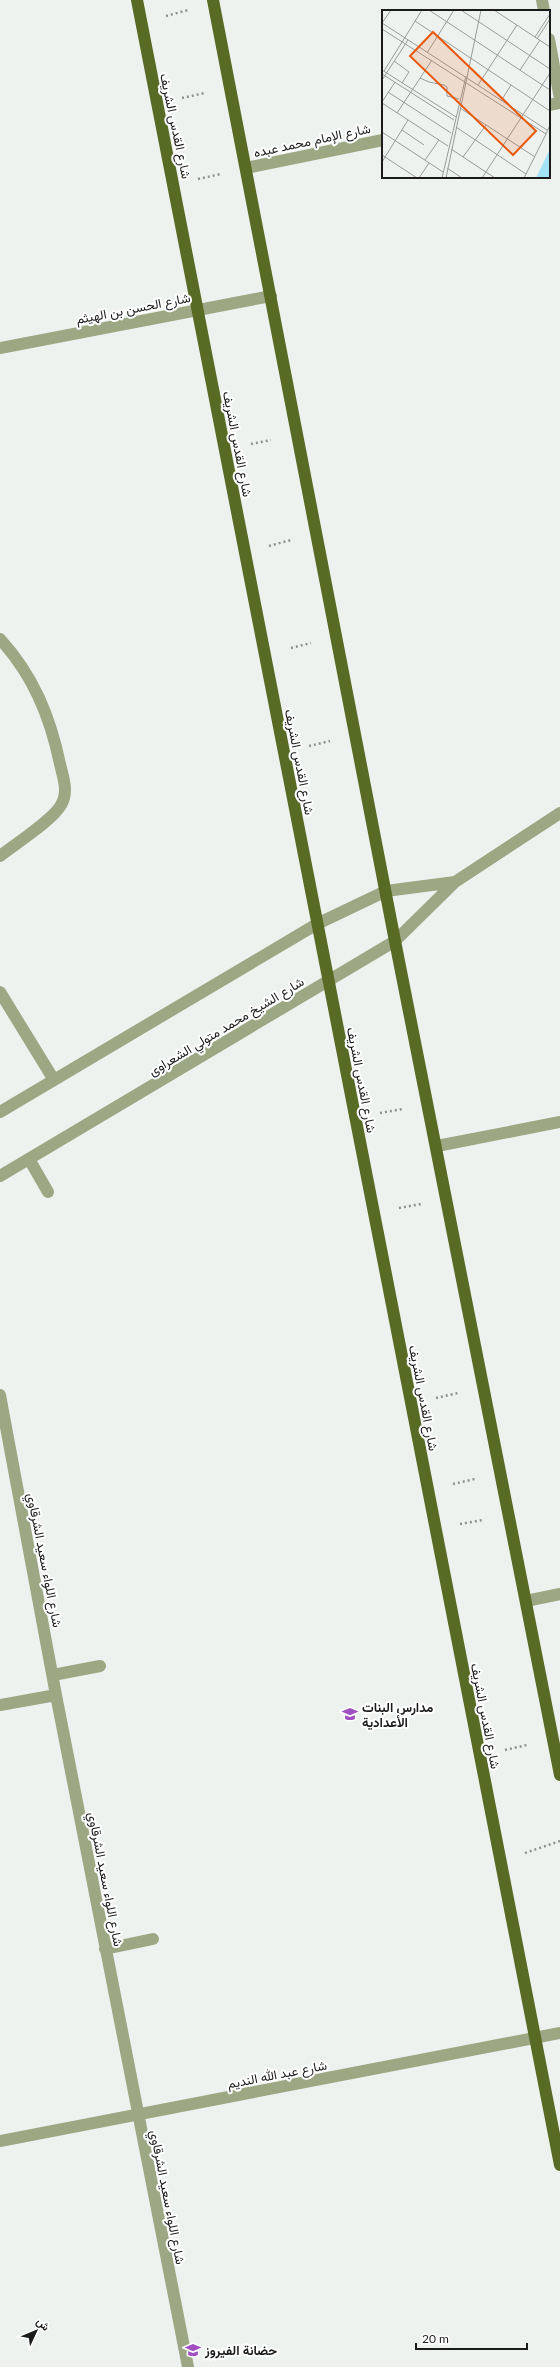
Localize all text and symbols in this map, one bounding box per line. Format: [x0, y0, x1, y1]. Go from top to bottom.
inset map [382, 10, 550, 178]
street label: شارع القدس الشريف [155, 72, 195, 181]
street label: شارع الإمام محمد عبده [252, 120, 372, 162]
street label: شارع الحسن بن الهيثم [74, 289, 192, 329]
street label: شارع القدس الشريف [218, 390, 256, 499]
street label: شارع القدس الشريف [280, 708, 318, 817]
street label: شارع الشيخ محمد متولي الشعراوى [145, 973, 308, 1081]
street label: شارع القدس الشريف [342, 1026, 380, 1135]
street label: شارع القدس الشريف [404, 1344, 442, 1453]
street label: شارع اللواء سعيد الشرقاوي [21, 1491, 66, 1629]
street label: شارع القدس الشريف [466, 1662, 504, 1771]
place label: مدارس البنات الأعدادية [362, 1699, 433, 1730]
school or university icon: مدارس البنات الأعدادية [341, 1705, 359, 1723]
street label: شارع اللواء سعيد الشرقاوي [82, 1810, 127, 1948]
street label: شارع عبد الله النديم [226, 2057, 329, 2093]
street label: شارع اللواء سعيد الشرقاوي [144, 2128, 189, 2266]
north arrow [16, 2311, 56, 2351]
text: ش [34, 2314, 53, 2334]
scale bar [416, 2325, 527, 2351]
text: 20 m [422, 2331, 449, 2346]
school or university icon: حضانة الفيروز [184, 2341, 202, 2359]
place label: حضانة الفيروز [204, 2342, 277, 2359]

